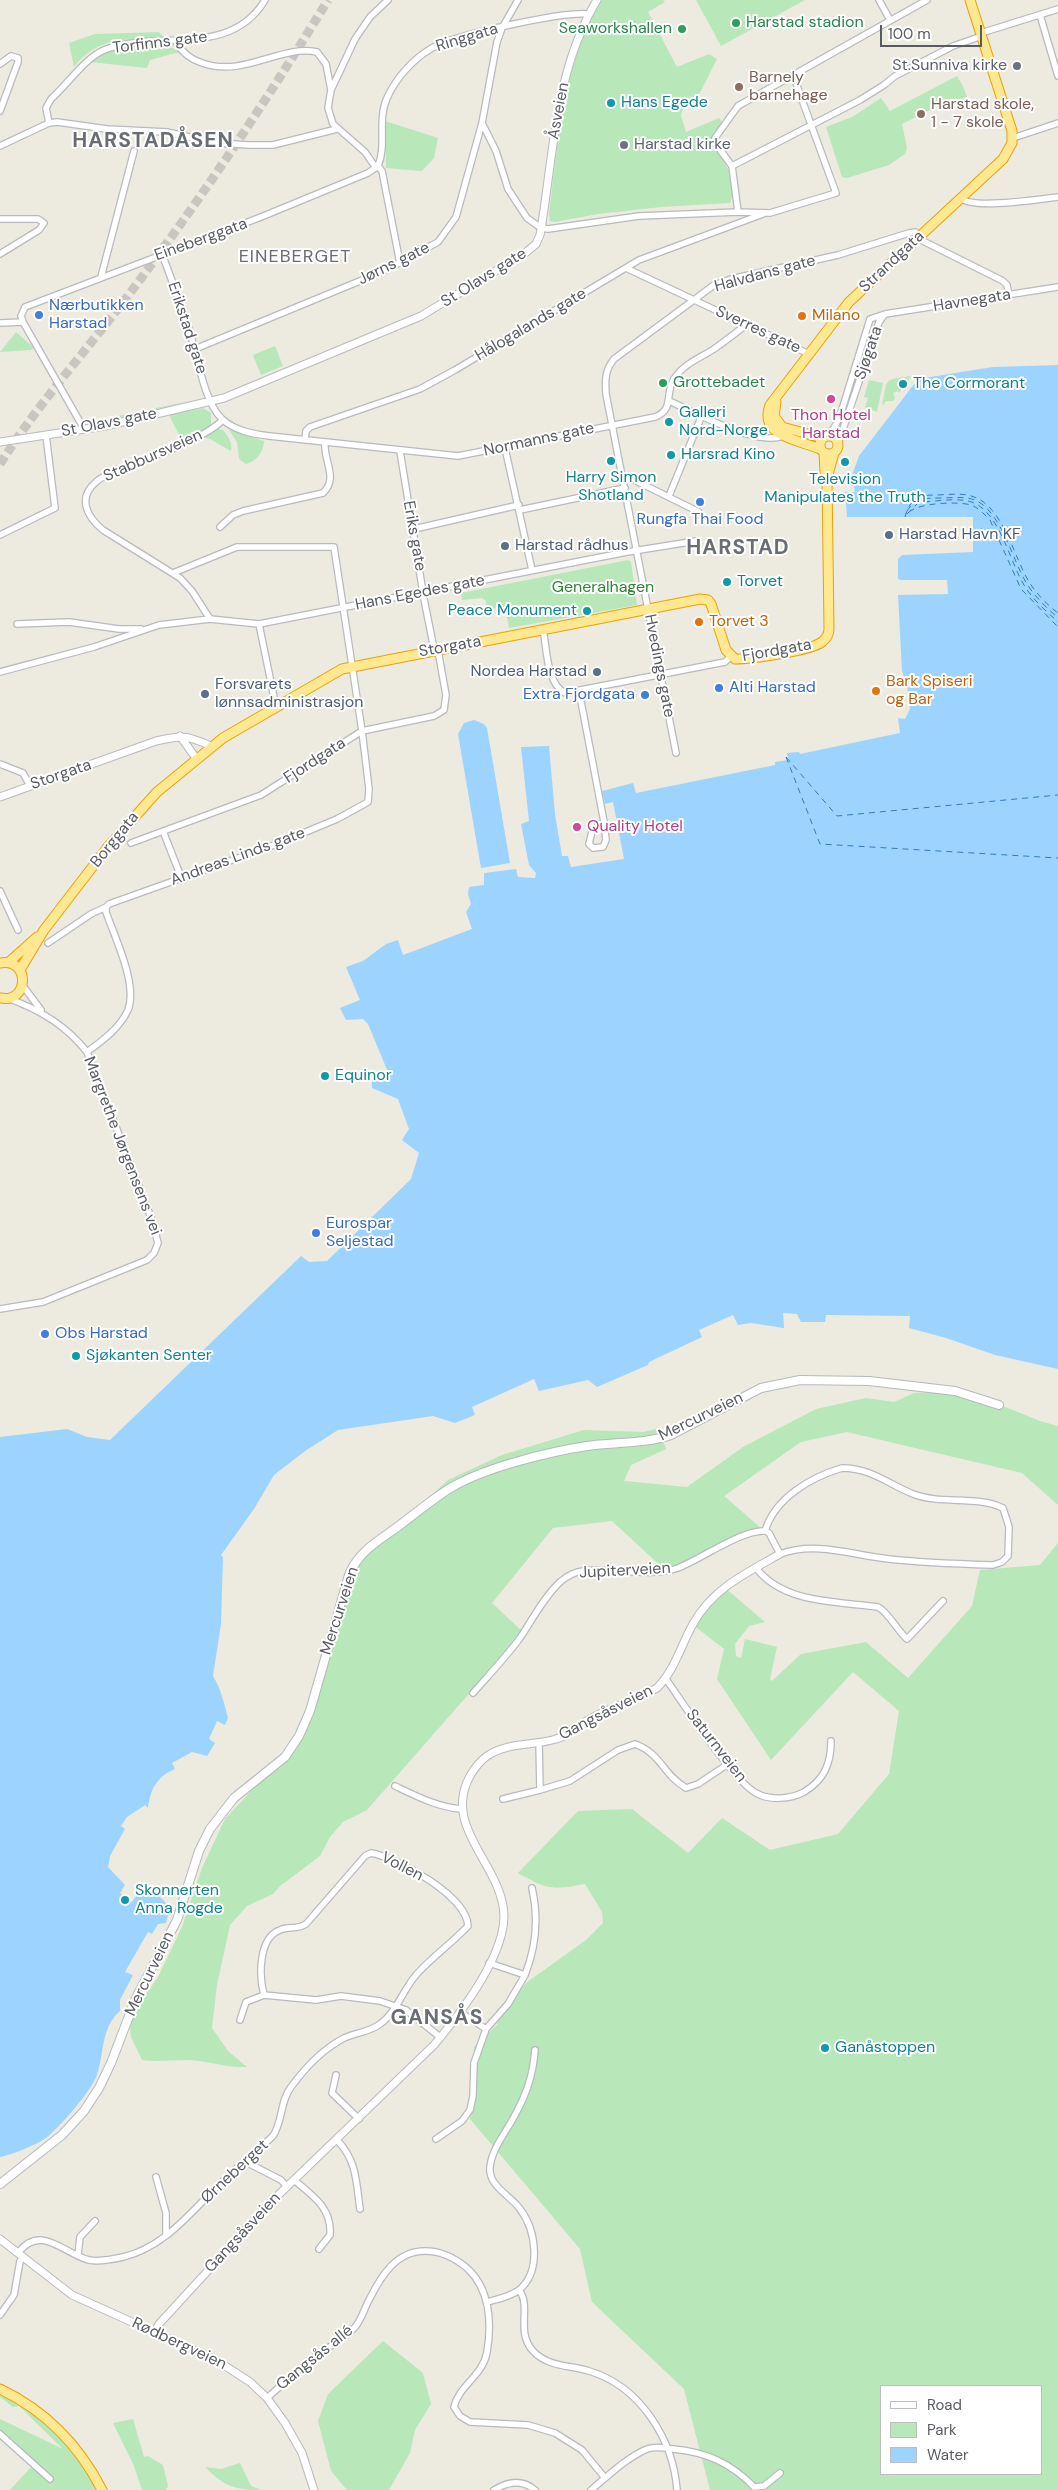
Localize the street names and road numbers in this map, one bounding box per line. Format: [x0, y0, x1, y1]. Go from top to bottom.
street label: Ringgata [434, 19, 500, 57]
street label: Torfinns gate [112, 28, 208, 58]
street label: Åsveien [544, 81, 574, 141]
street label: Eineberggata [152, 214, 250, 266]
street label: Strandgata [856, 227, 928, 297]
street label: Jørns gate [355, 238, 433, 290]
street label: St Olavs gate [438, 244, 530, 312]
street label: Halvdans gate [712, 251, 818, 297]
street label: Erikstad gate [163, 279, 211, 377]
street label: Hålogalands gate [472, 284, 590, 366]
street label: Havnegata [932, 285, 1012, 317]
street label: Sverres gate [712, 302, 804, 358]
street label: Sjøgata [851, 324, 887, 382]
street label: St Olavs gate [60, 404, 158, 442]
street label: Normanns gate [482, 419, 596, 461]
street label: Stabbursveien [101, 426, 205, 486]
street label: Eriks gate [398, 499, 430, 573]
street label: Hans Egedes gate [353, 571, 487, 615]
street label: Hvedings gate [640, 613, 678, 719]
street label: Storgata [417, 632, 483, 662]
street label: Fjordgata [741, 635, 813, 667]
street label: Fjordgata [280, 734, 350, 788]
street label: Storgata [28, 756, 94, 794]
street label: Borggata [87, 808, 143, 872]
street label: Andreas Linds gate [168, 824, 308, 890]
street label: Margrethe Jørgensens vei [79, 1054, 165, 1238]
street label: Mercurveien [656, 1388, 746, 1446]
street label: Jupiterveien [579, 1559, 671, 1583]
street label: Mercurveien [317, 1564, 363, 1658]
street label: Gangsåsveien [556, 1681, 656, 1745]
street label: Saturnveien [682, 1706, 750, 1786]
street label: Vollen [378, 1848, 426, 1886]
street label: Mercurveien [121, 1929, 179, 2019]
street label: Ørneberget [197, 2136, 273, 2208]
street label: Gangsåsveien [201, 2189, 285, 2277]
street label: Rødbergveien [129, 2314, 229, 2374]
street label: Gangsås allé [273, 2321, 357, 2395]

